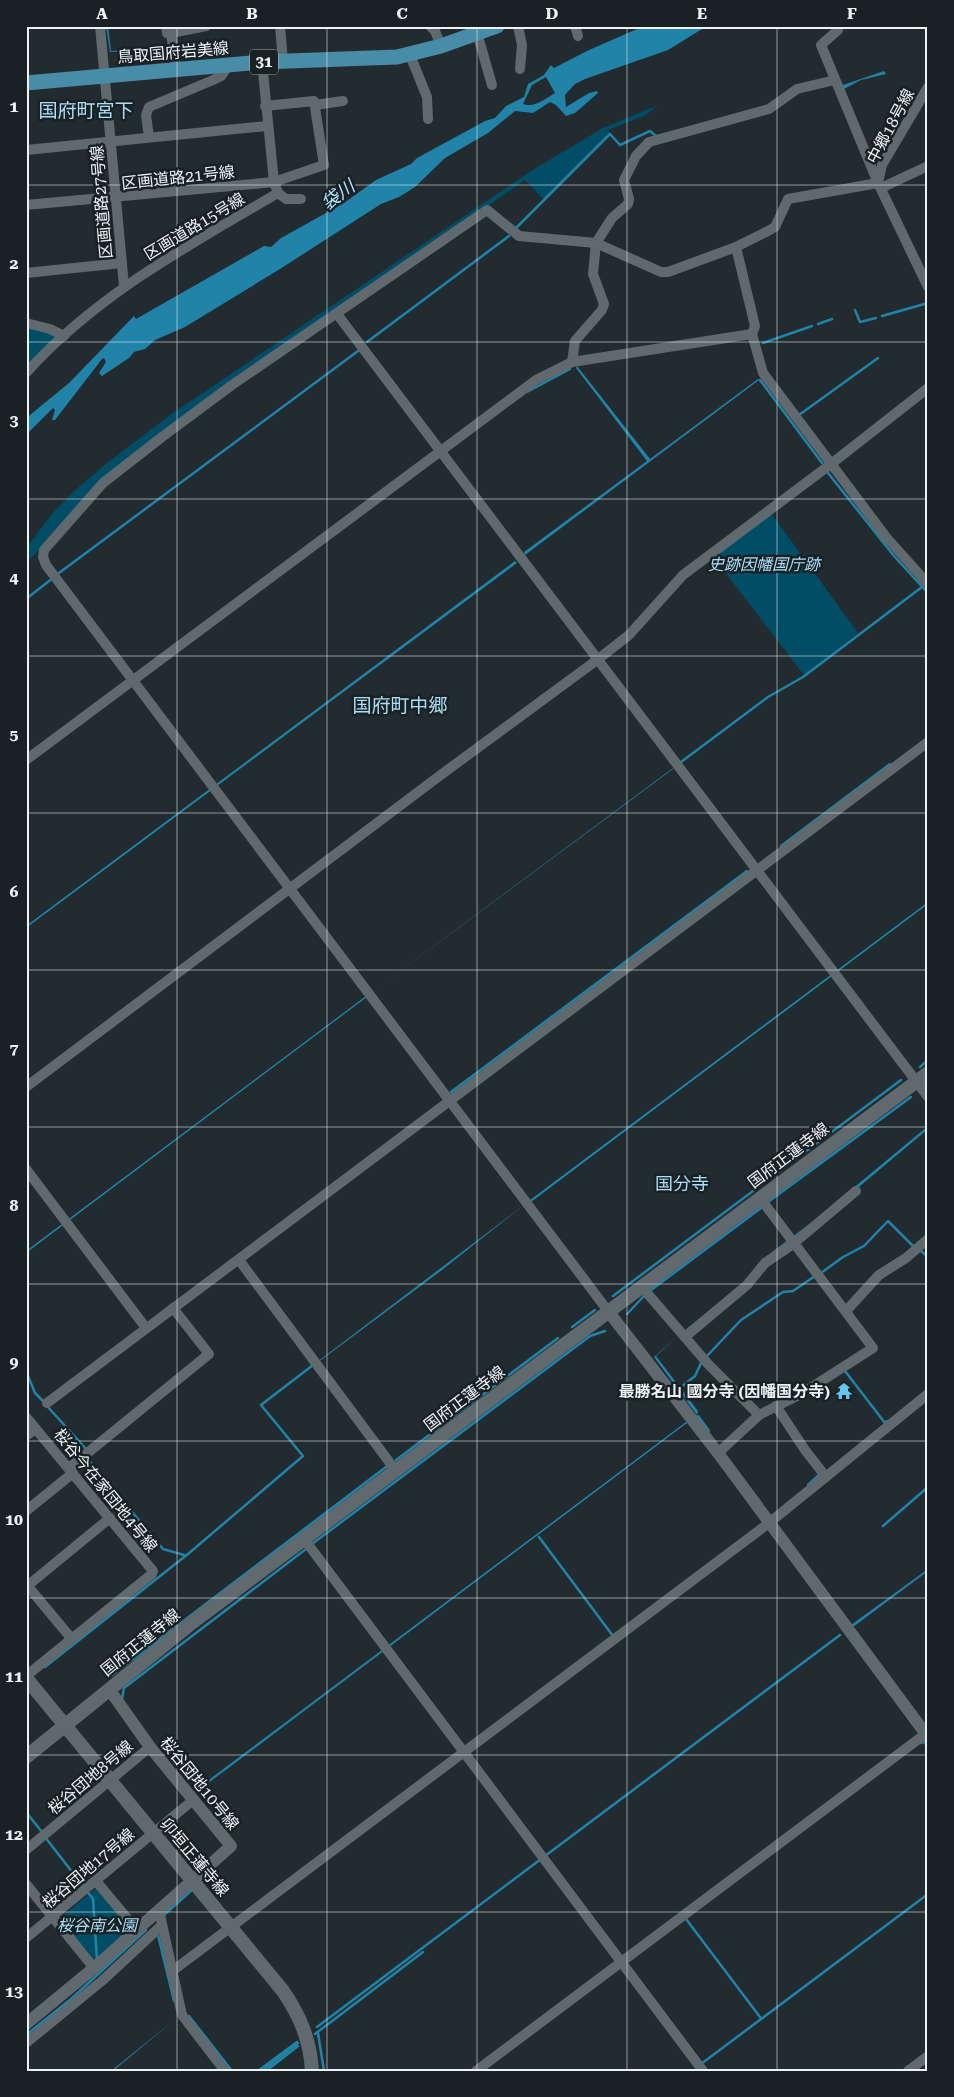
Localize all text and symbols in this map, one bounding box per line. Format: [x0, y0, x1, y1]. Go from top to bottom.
text: A [96, 4, 108, 23]
text: B [246, 4, 258, 23]
text: C [396, 4, 408, 23]
text: D [546, 4, 559, 23]
text: E [697, 4, 707, 23]
text: F [847, 4, 857, 23]
street label: 鳥取国府岩美線 [116, 38, 230, 67]
road number: 31 [250, 50, 278, 74]
street label: 中郷18号線 [863, 86, 918, 167]
text: 1 [10, 97, 19, 116]
district label: 国府町宮下 [38, 99, 134, 122]
street label: 区画道路27号線 [87, 144, 116, 260]
street label: 区画道路21号線 [120, 162, 236, 193]
water label: 袋川 [317, 174, 360, 214]
street label: 区画道路15号線 [141, 189, 248, 264]
text: 2 [10, 254, 19, 273]
text: 3 [10, 411, 19, 430]
park label: 史跡因幡国庁跡 [708, 555, 823, 574]
text: 4 [10, 568, 19, 587]
district label: 国府町中郷 [352, 694, 448, 717]
text: 5 [10, 725, 19, 744]
text: 6 [10, 882, 19, 901]
text: 7 [10, 1039, 19, 1058]
street label: 国府正蓮寺線 [744, 1119, 832, 1192]
district label: 国分寺 [655, 1173, 709, 1194]
text: 8 [10, 1196, 19, 1215]
text: 9 [10, 1353, 19, 1372]
street label: 国府正蓮寺線 [420, 1362, 508, 1435]
temple icon: 最勝名山 國分寺 (因幡国分寺) [834, 1381, 854, 1401]
place label: 最勝名山 國分寺 (因幡国分寺) [618, 1382, 830, 1401]
street label: 桜谷今在家団地4号線 [50, 1425, 161, 1556]
text: 10 [5, 1510, 23, 1529]
street label: 国府正蓮寺線 [97, 1605, 184, 1680]
text: 11 [5, 1667, 23, 1686]
street label: 桜谷団地10号線 [156, 1733, 243, 1834]
street label: 桜谷団地8号線 [44, 1736, 137, 1818]
street label: 卯垣正蓮寺線 [156, 1814, 233, 1900]
street label: 桜谷団地17号線 [39, 1824, 138, 1912]
text: 12 [5, 1825, 23, 1844]
park label: 桜谷南公園 [57, 1916, 139, 1935]
text: 13 [5, 1982, 23, 2001]

